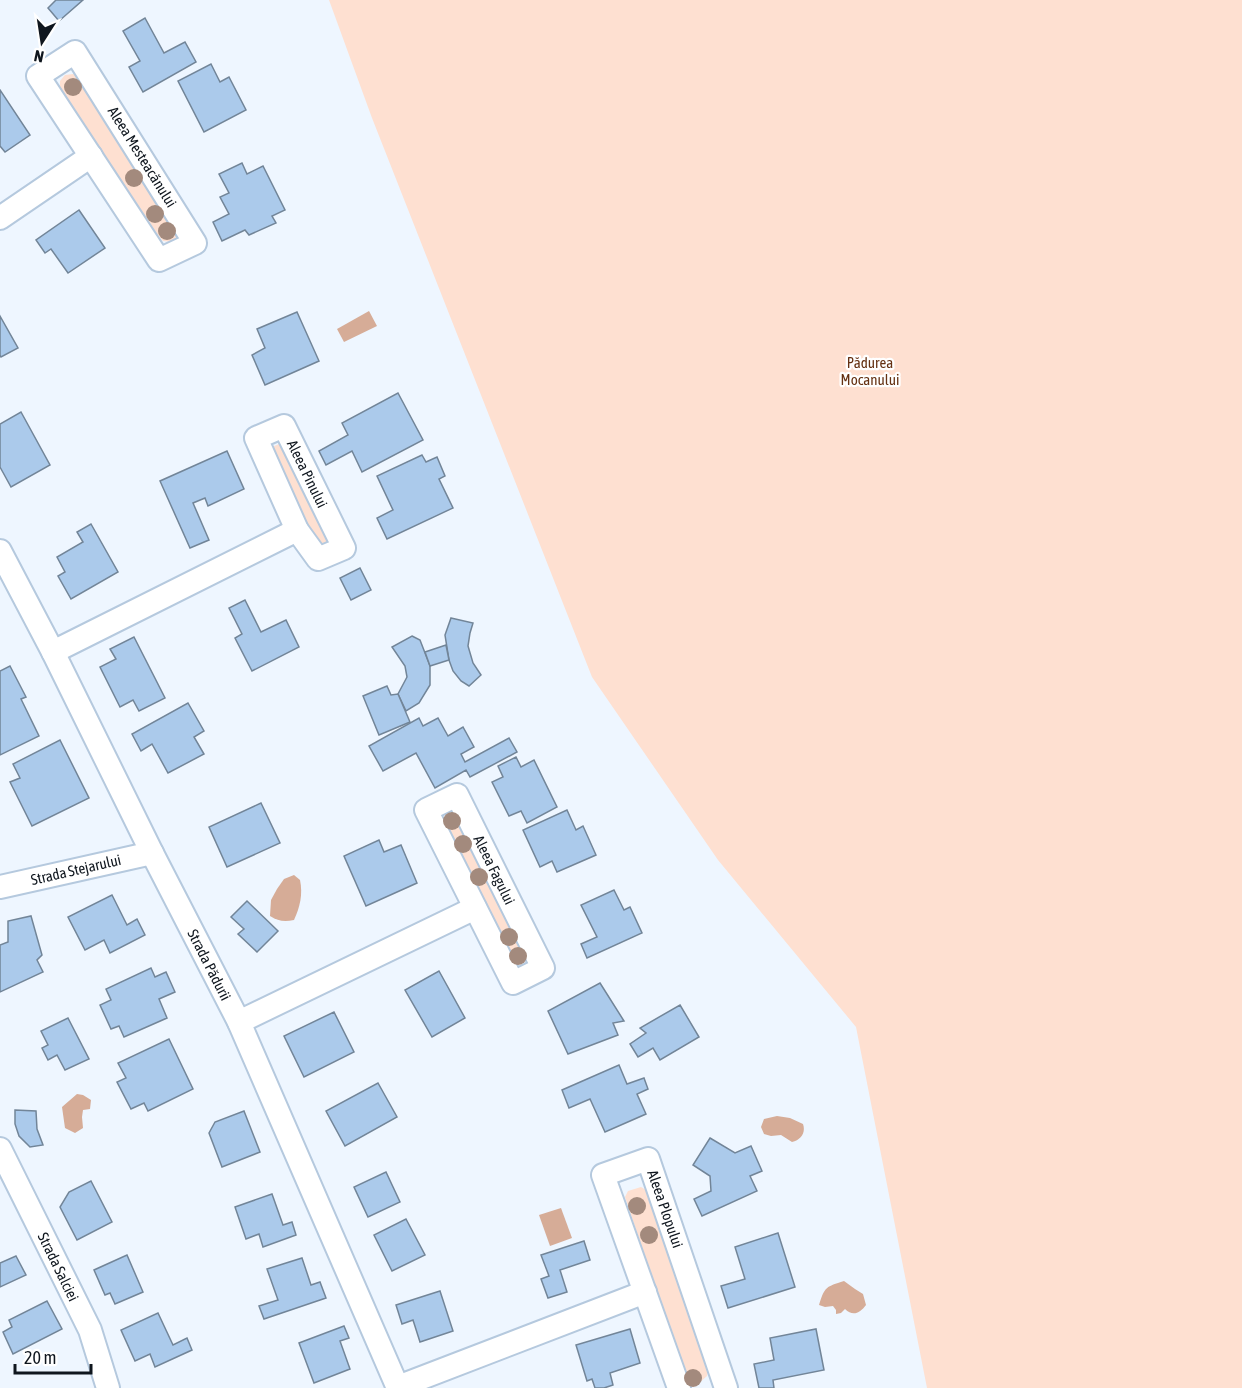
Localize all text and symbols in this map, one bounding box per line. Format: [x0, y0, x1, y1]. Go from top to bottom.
north arrow [12, 12, 72, 72]
text: N [32, 47, 45, 66]
street label: Aleea Mesteacănului [105, 103, 180, 210]
park label: Pădurea Mocanului [841, 354, 899, 388]
street label: Aleea Pinului [284, 437, 331, 511]
street label: Aleea Fagului [470, 832, 518, 907]
street label: Strada Stejarului [29, 851, 123, 888]
street label: Strada Pădurii [184, 926, 235, 1003]
street label: Aleea Plopului [644, 1168, 687, 1250]
street label: Strada Salciei [35, 1230, 82, 1304]
scale bar [15, 1337, 92, 1375]
text: 20 m [24, 1347, 56, 1368]

